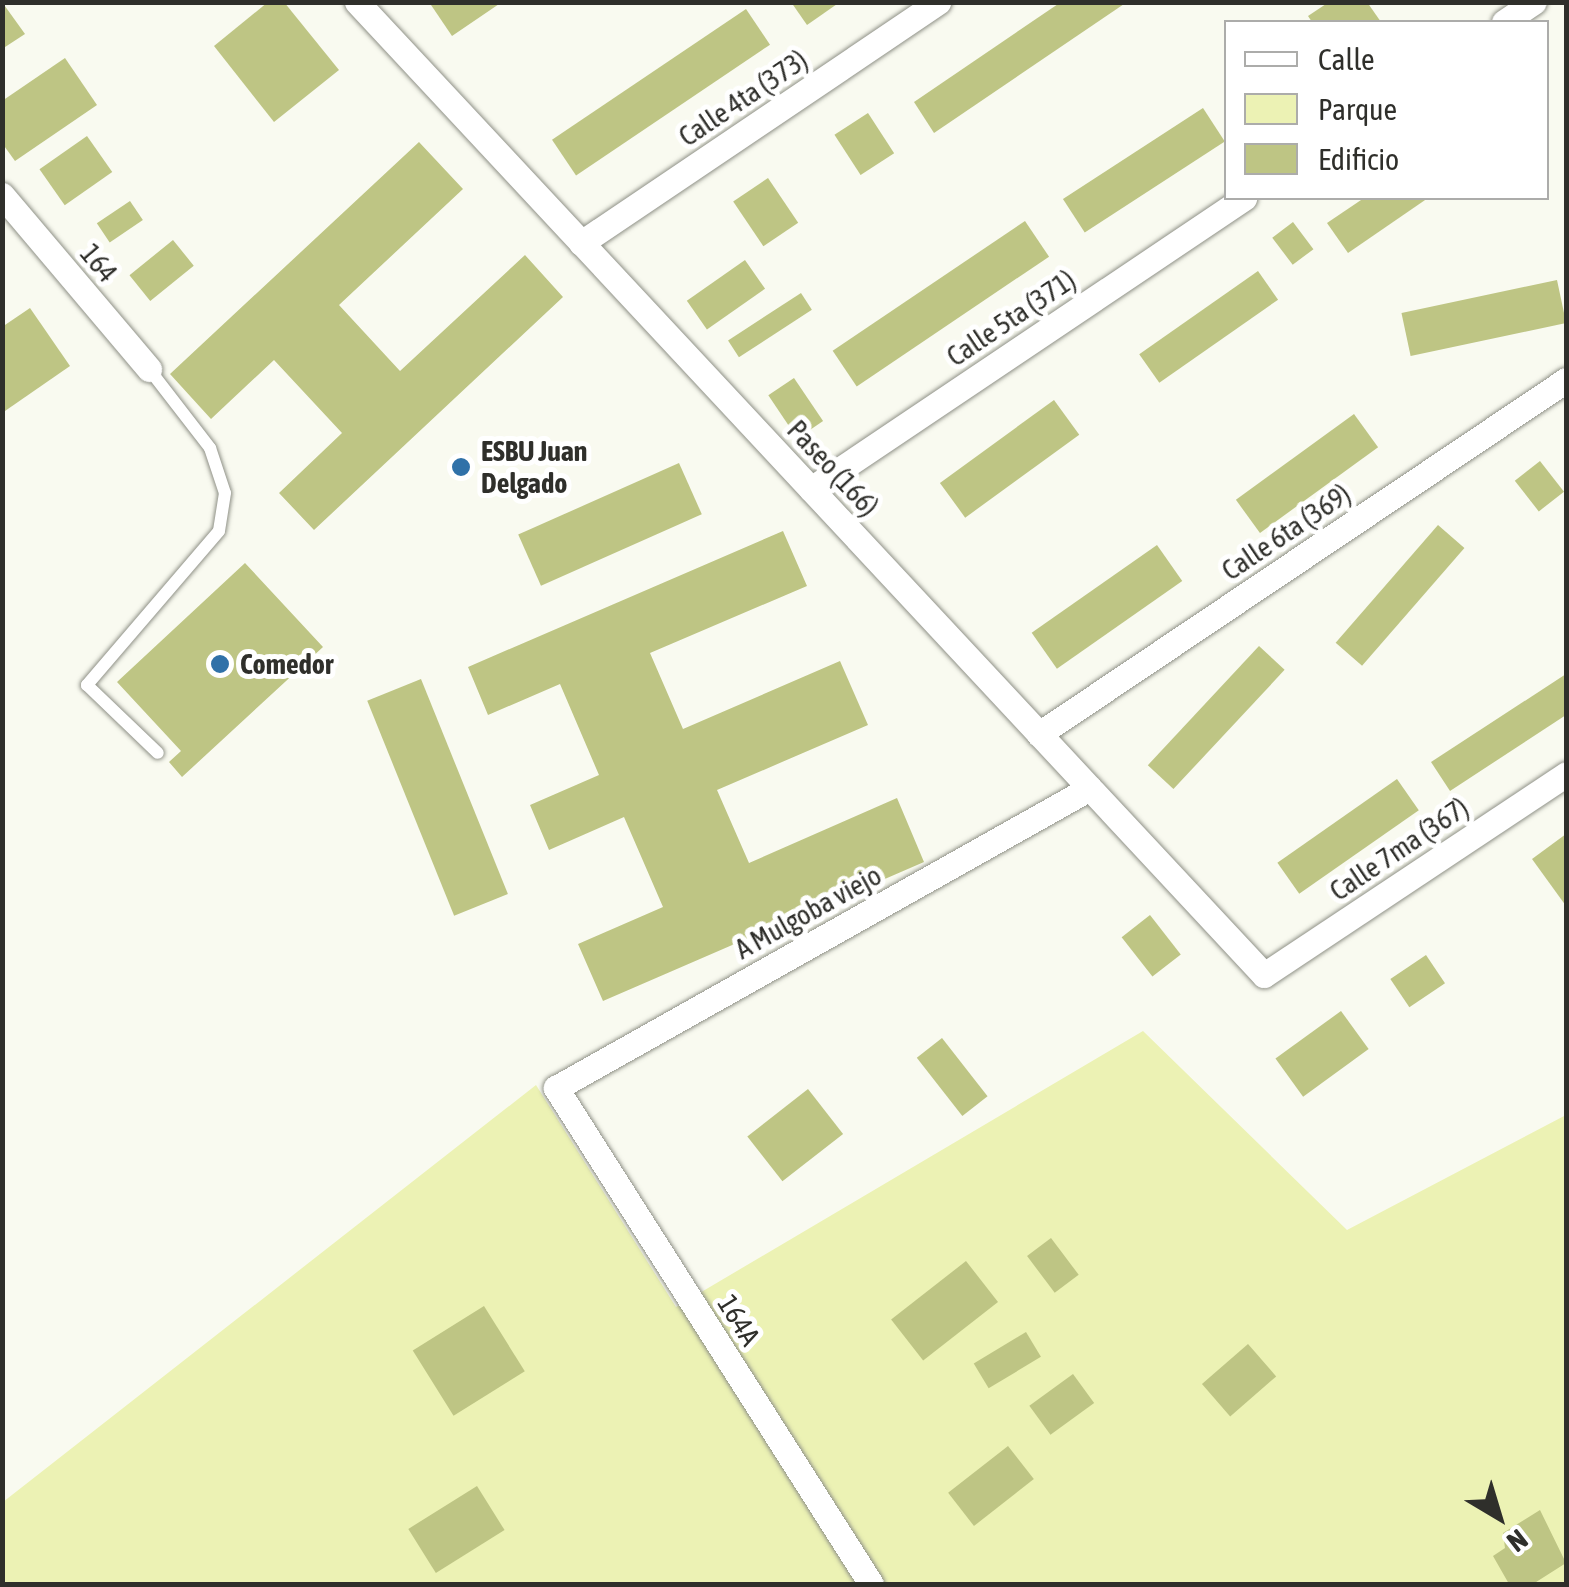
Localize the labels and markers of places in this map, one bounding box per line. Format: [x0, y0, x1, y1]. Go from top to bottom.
place label: ESBU Juan Delgado [481, 434, 587, 500]
marker: ESBU Juan Delgado [450, 456, 472, 478]
place label: Comedor [240, 647, 333, 681]
marker: Comedor [209, 653, 231, 675]

